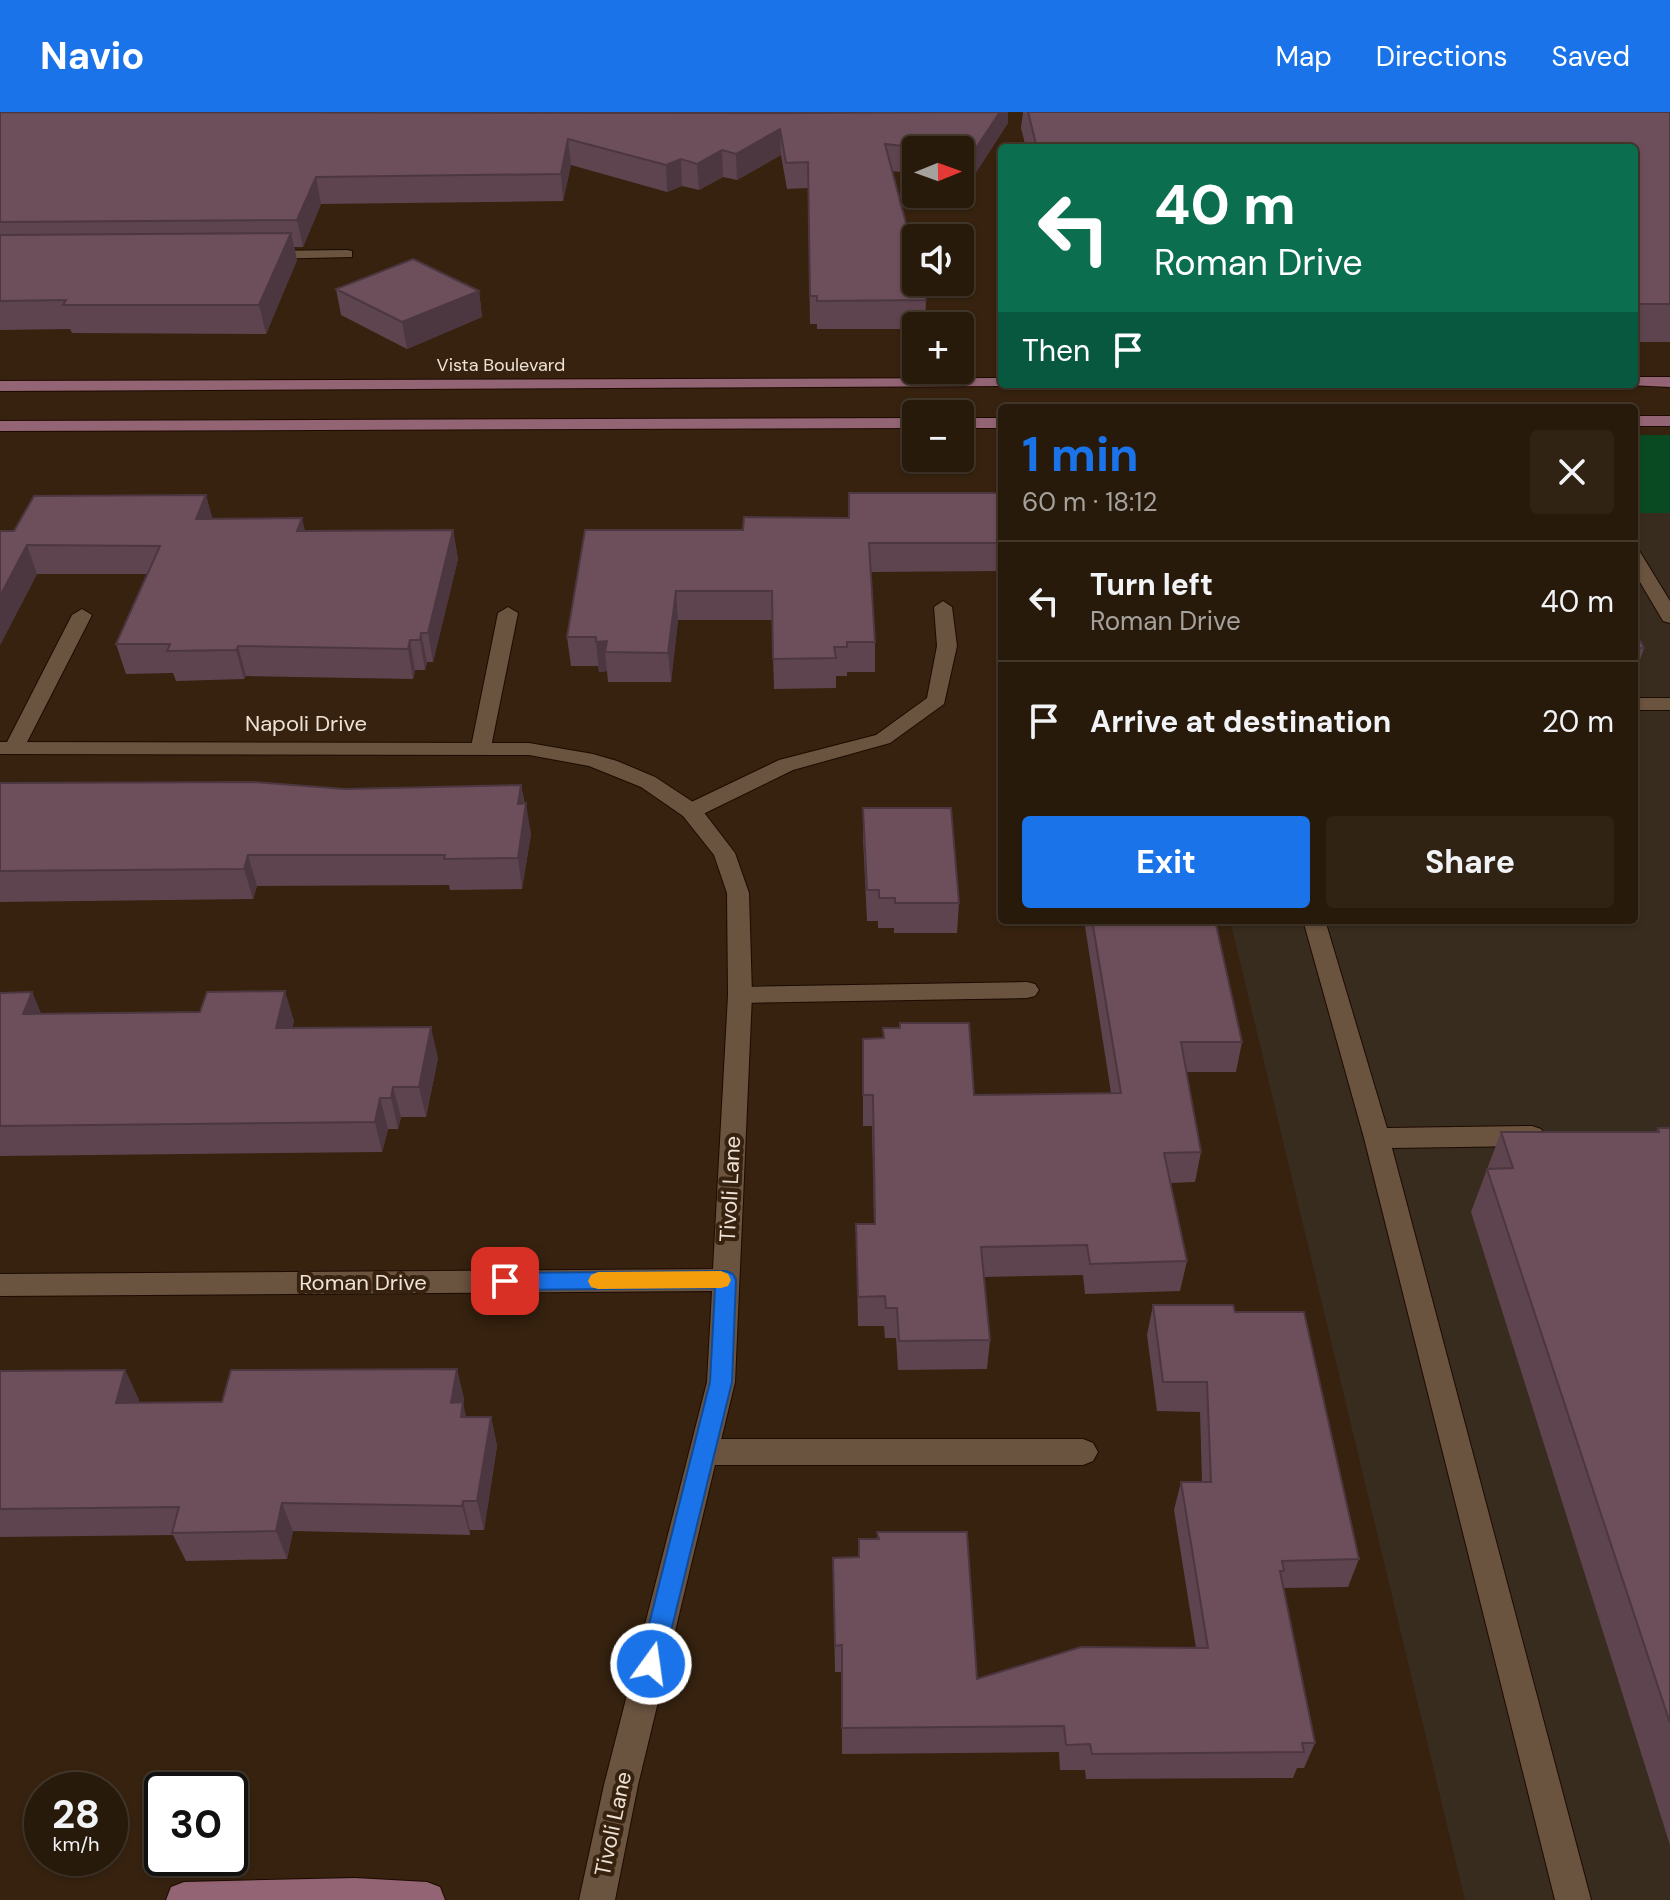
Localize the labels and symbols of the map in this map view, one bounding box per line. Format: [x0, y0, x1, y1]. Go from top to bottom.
north arrow [902, 136, 974, 208]
street label: Vista Boulevard [437, 353, 565, 377]
street label: Napoli Drive [245, 709, 367, 738]
street label: Tivoli Lane [713, 1135, 747, 1243]
pin [471, 1247, 539, 1315]
street label: Roman Drive [299, 1268, 427, 1297]
position arrow [609, 1622, 693, 1706]
street label: Tivoli Lane [588, 1769, 638, 1879]
speed limit sign: 30 [144, 1772, 248, 1876]

